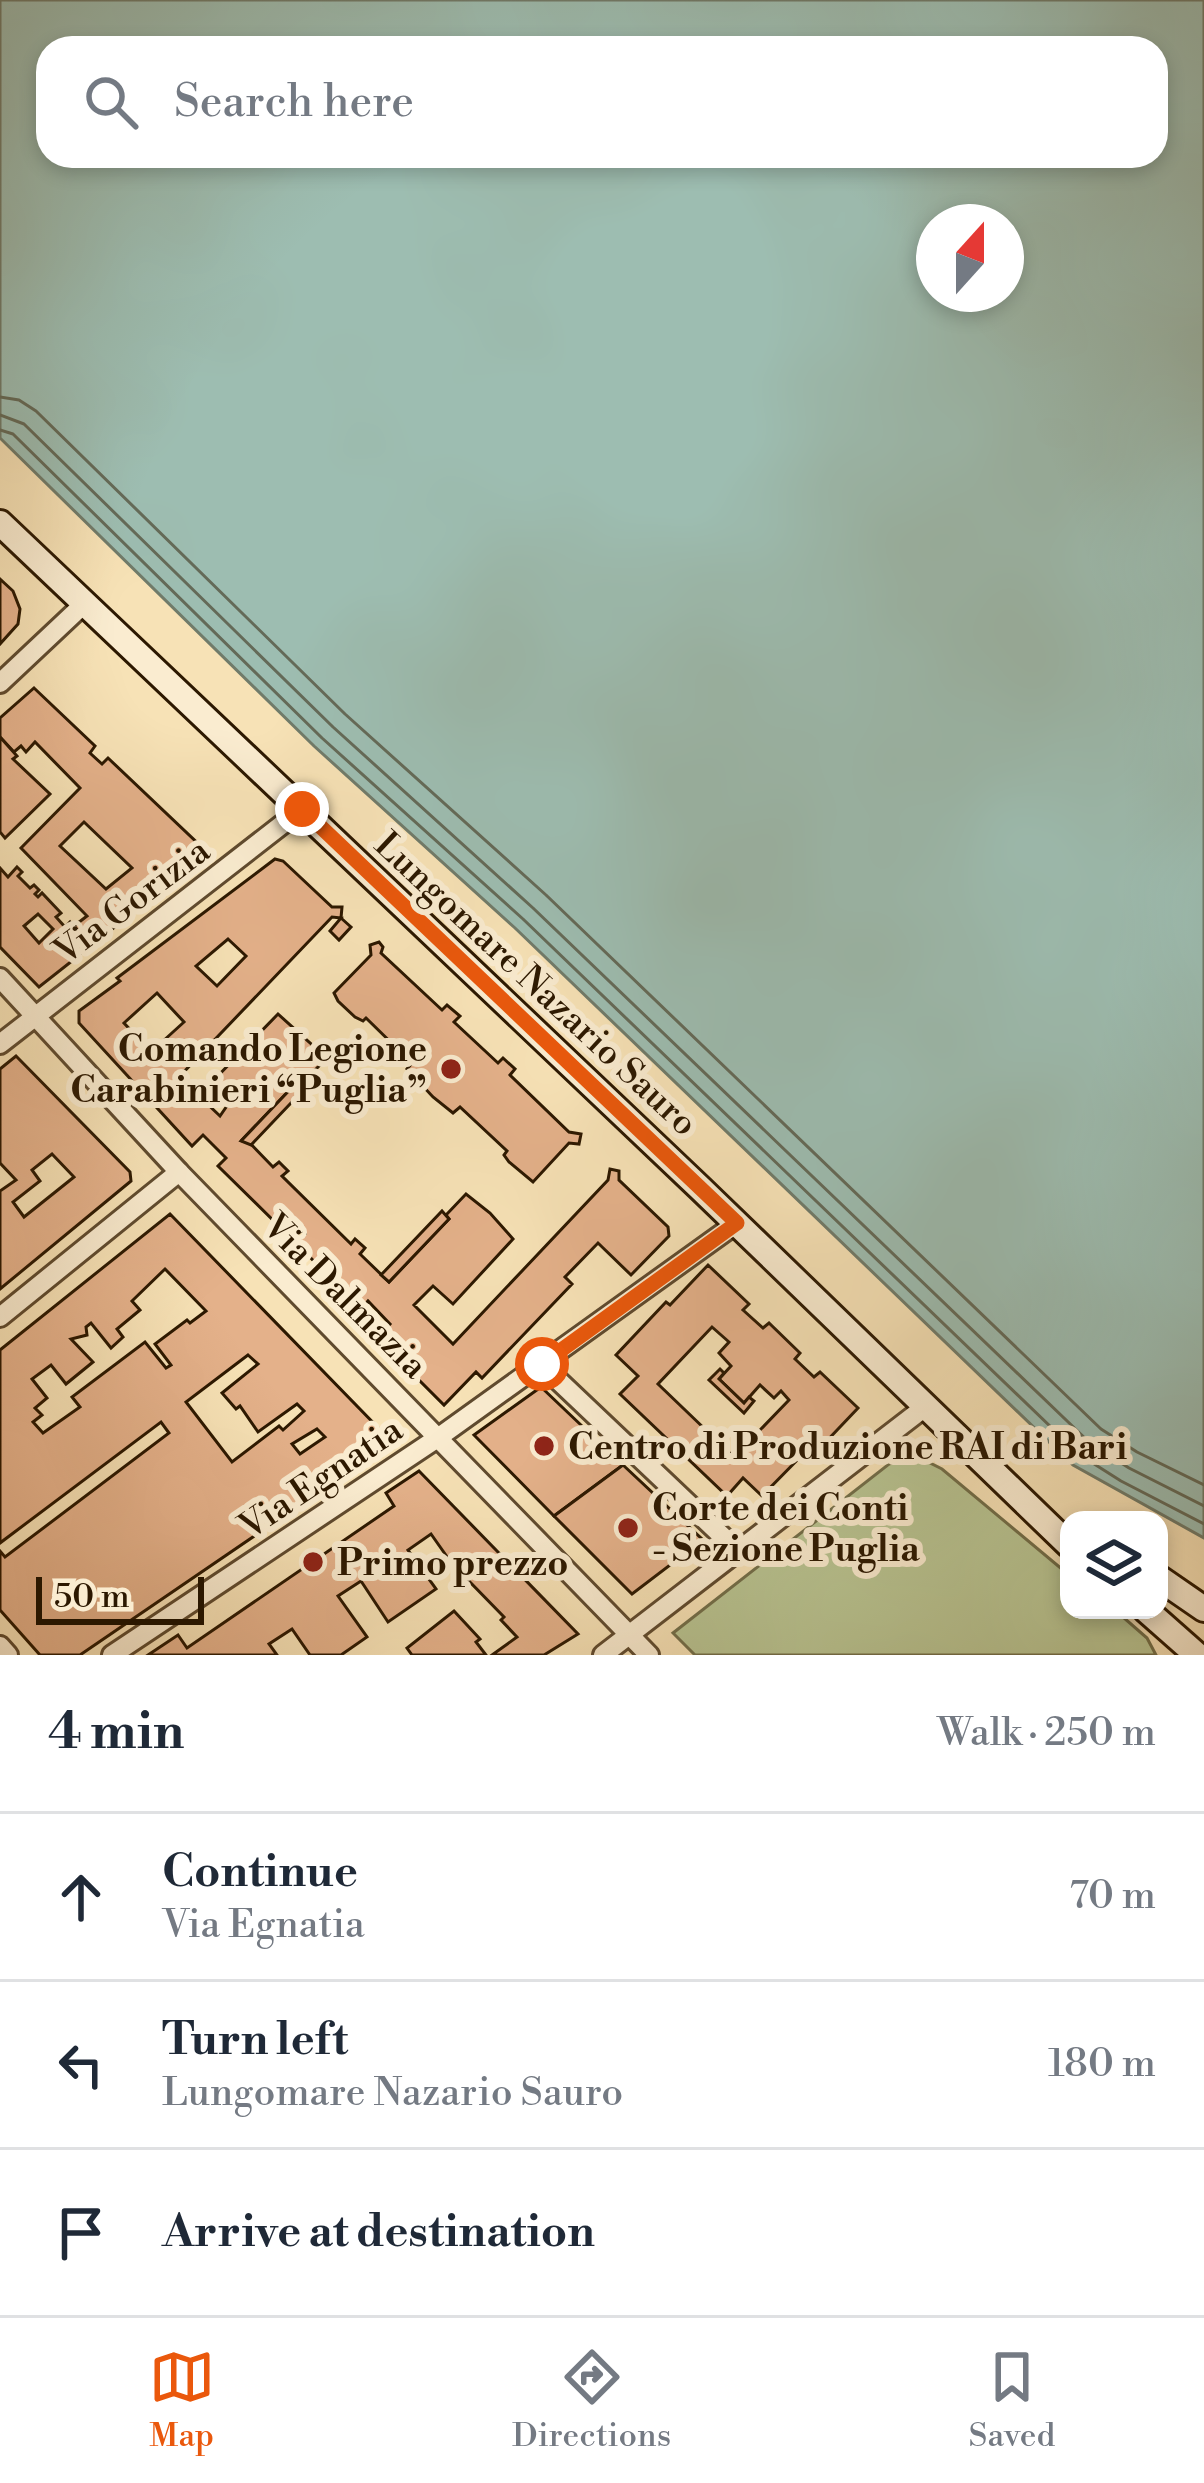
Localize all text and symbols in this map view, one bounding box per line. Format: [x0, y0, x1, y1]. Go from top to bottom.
search box [36, 36, 1168, 168]
icon: search [78, 69, 144, 135]
text: Search here [174, 74, 414, 131]
north arrow [916, 204, 1024, 312]
route end [275, 782, 329, 836]
street label: Lungomare Nazario Sauro [364, 823, 706, 1146]
street label: Via Gorizia [45, 828, 220, 976]
place label: Comando Legione Carabinieri “Puglia” [70, 1028, 427, 1114]
marker: Comando Legione Carabinieri “Puglia” [438, 1056, 464, 1082]
street label: Via Dalmazia [252, 1204, 437, 1389]
route start [515, 1337, 569, 1391]
street label: Via Egnatia [230, 1408, 412, 1551]
place label: Centro di Produzione RAI di Bari [568, 1426, 1127, 1471]
marker: Centro di Produzione RAI di Bari [531, 1433, 557, 1459]
place label: Corte dei Conti - Sezione Puglia [652, 1487, 920, 1573]
map controls [1060, 1511, 1168, 1619]
button: layers [1060, 1511, 1168, 1619]
marker: Corte dei Conti - Sezione Puglia [615, 1515, 641, 1541]
place label: Primo prezzo [337, 1542, 568, 1587]
marker: Primo prezzo [300, 1549, 326, 1575]
scale bar [36, 1571, 204, 1624]
text: 50 m [54, 1577, 130, 1618]
text: 4 min [48, 1701, 184, 1765]
text: Walk · 250 m [937, 1709, 1156, 1758]
text: Continue [162, 1844, 358, 1901]
icon: ahead [48, 1864, 114, 1930]
text: 70 m [1069, 1872, 1156, 1921]
text: Via Egnatia [162, 1901, 365, 1950]
text: Turn left [162, 2012, 348, 2069]
icon: left [48, 2032, 114, 2098]
text: 180 m [1048, 2040, 1156, 2089]
text: Lungomare Nazario Sauro [162, 2069, 623, 2118]
icon: arrive [48, 2200, 114, 2266]
text: Arrive at destination [162, 2204, 595, 2261]
tab: Map [149, 2344, 215, 2457]
tab: Directions [512, 2344, 671, 2457]
tab: Saved [969, 2344, 1055, 2457]

